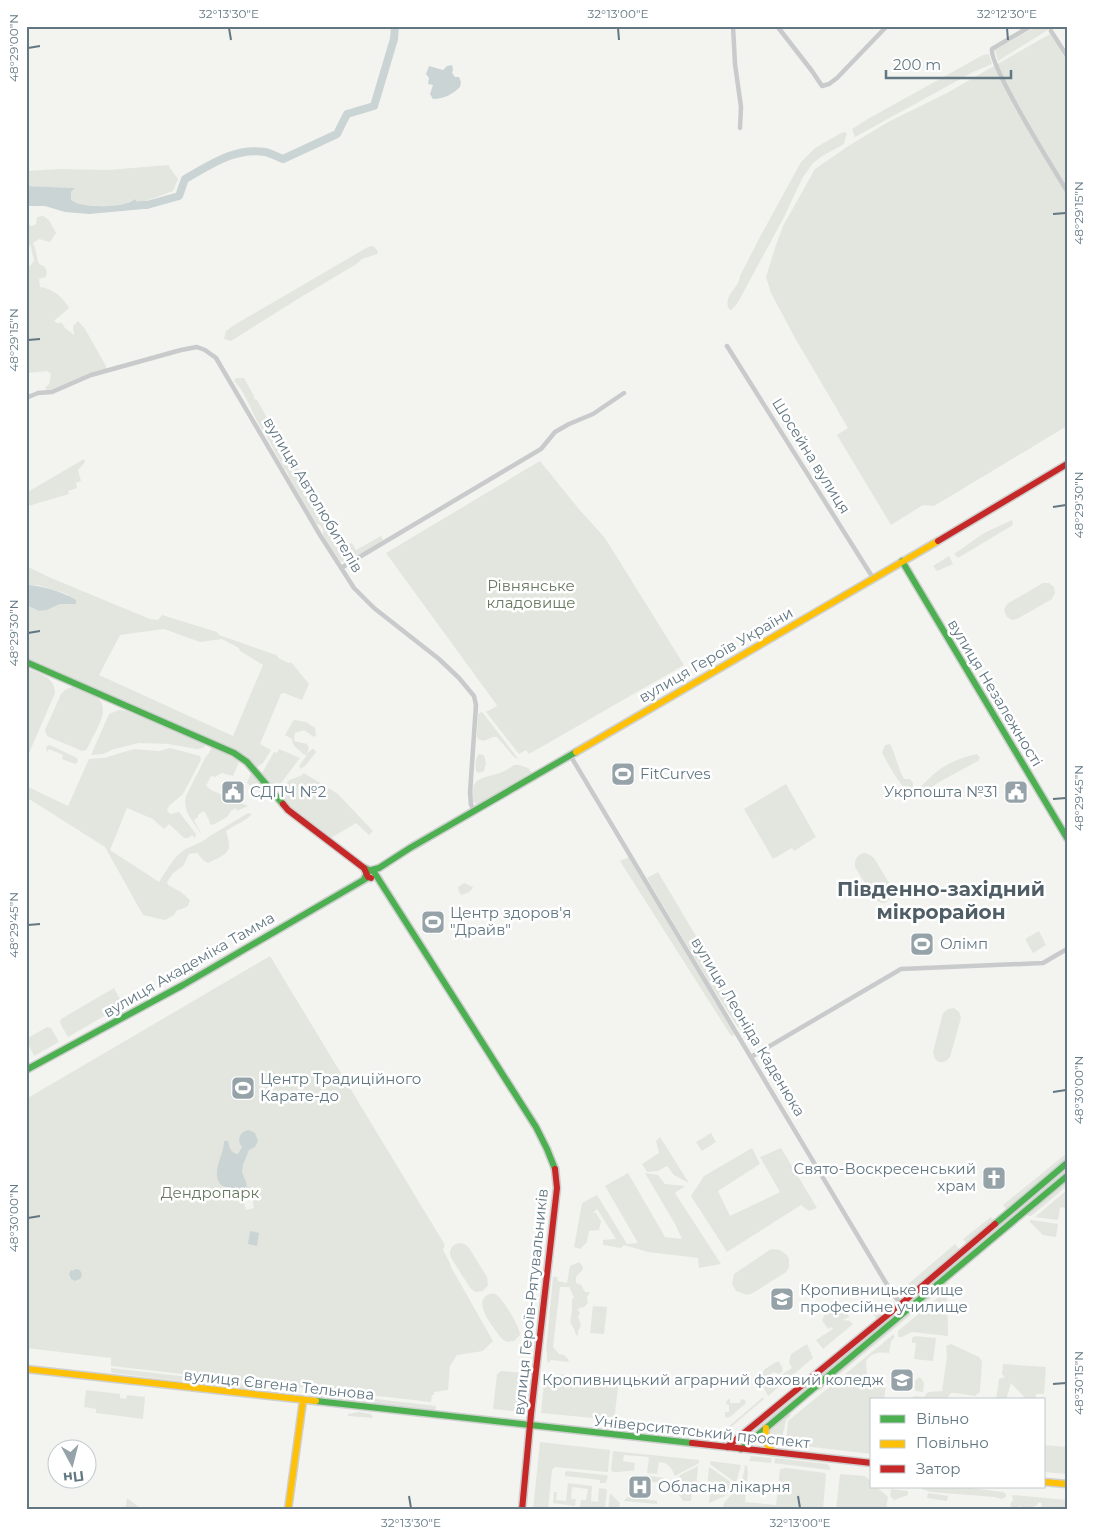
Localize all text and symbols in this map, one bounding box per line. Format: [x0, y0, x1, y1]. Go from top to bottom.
text: 32°13'30"E [199, 6, 259, 21]
text: 32°13'00"E [587, 6, 649, 21]
text: 32°12'30"E [977, 6, 1037, 21]
text: 48°29'00"N [6, 14, 21, 82]
scale bar [886, 48, 1010, 80]
text: 200 m [893, 55, 941, 74]
text: 48°29'15"N [1071, 181, 1086, 245]
text: 48°29'15"N [6, 308, 21, 372]
street label: Шосейна вулиця [768, 394, 855, 517]
street label: вулиця Автолюбителів [259, 414, 367, 576]
text: 48°29'30"N [1071, 472, 1086, 539]
park label: Рівнянське кладовище [487, 576, 575, 612]
text: 48°29'30"N [6, 600, 21, 667]
street label: вулиця Героїв України [635, 603, 796, 707]
street label: вулиця Незалежності [944, 616, 1047, 770]
sports icon: FitCurves [610, 761, 636, 787]
place label: FitCurves [640, 764, 710, 783]
text: 48°29'45"N [1071, 765, 1086, 831]
public building icon: СДПЧ №2 [220, 779, 246, 805]
public building icon: Укрпошта №31 [1003, 779, 1029, 805]
place label: СДПЧ №2 [250, 782, 326, 801]
place label: Укрпошта №31 [884, 782, 998, 801]
district label: Південно-західний мікрорайон [837, 877, 1045, 924]
text: 48°29'45"N [6, 892, 21, 958]
place label: Центр здоров'я "Драйв" [450, 903, 571, 939]
street label: вулиця Академіка Тамма [100, 908, 278, 1021]
sports icon: Центр здоров'я "Драйв" [420, 909, 446, 935]
sports icon: Олімп [909, 931, 935, 957]
street label: вулиця Леоніда Каденюка [687, 934, 810, 1120]
place label: Олімп [940, 934, 988, 953]
text: 48°30'00"N [1071, 1056, 1086, 1124]
place label: Центр Традиційного Карате-до [260, 1069, 421, 1105]
sports icon: Центр Традиційного Карате-до [230, 1075, 256, 1101]
place label: Свято-Воскресенський храм [793, 1159, 976, 1195]
church icon: Свято-Воскресенський храм [981, 1165, 1007, 1191]
park label: Дендропарк [161, 1183, 260, 1202]
text: 48°30'00"N [6, 1184, 21, 1252]
street label: вулиця Героїв-Рятувальників [509, 1188, 552, 1416]
place label: Кропивницьке вище професійне училище [800, 1280, 968, 1316]
school or university icon: Кропивницьке вище професійне училище [769, 1286, 795, 1312]
text: 48°30'15"N [1071, 1351, 1086, 1415]
street label: вулиця Євгена Тельнова [183, 1365, 375, 1404]
school or university icon: Кропивницький аграрний фаховий коледж [889, 1367, 915, 1393]
place label: Кропивницький аграрний фаховий коледж [542, 1370, 885, 1389]
legend [870, 1398, 1046, 1488]
text: Вільно [916, 1409, 969, 1428]
street label: Університетський проспект [593, 1411, 812, 1452]
text: Повільно [916, 1433, 989, 1452]
north arrow [48, 1438, 98, 1488]
text: Затор [916, 1459, 961, 1478]
text: Пн [62, 1467, 85, 1487]
hospital icon: Обласна лікарня [627, 1474, 653, 1500]
place label: Обласна лікарня [658, 1477, 790, 1496]
text: 32°13'30"E [381, 1515, 441, 1530]
text: 32°13'00"E [769, 1515, 831, 1530]

